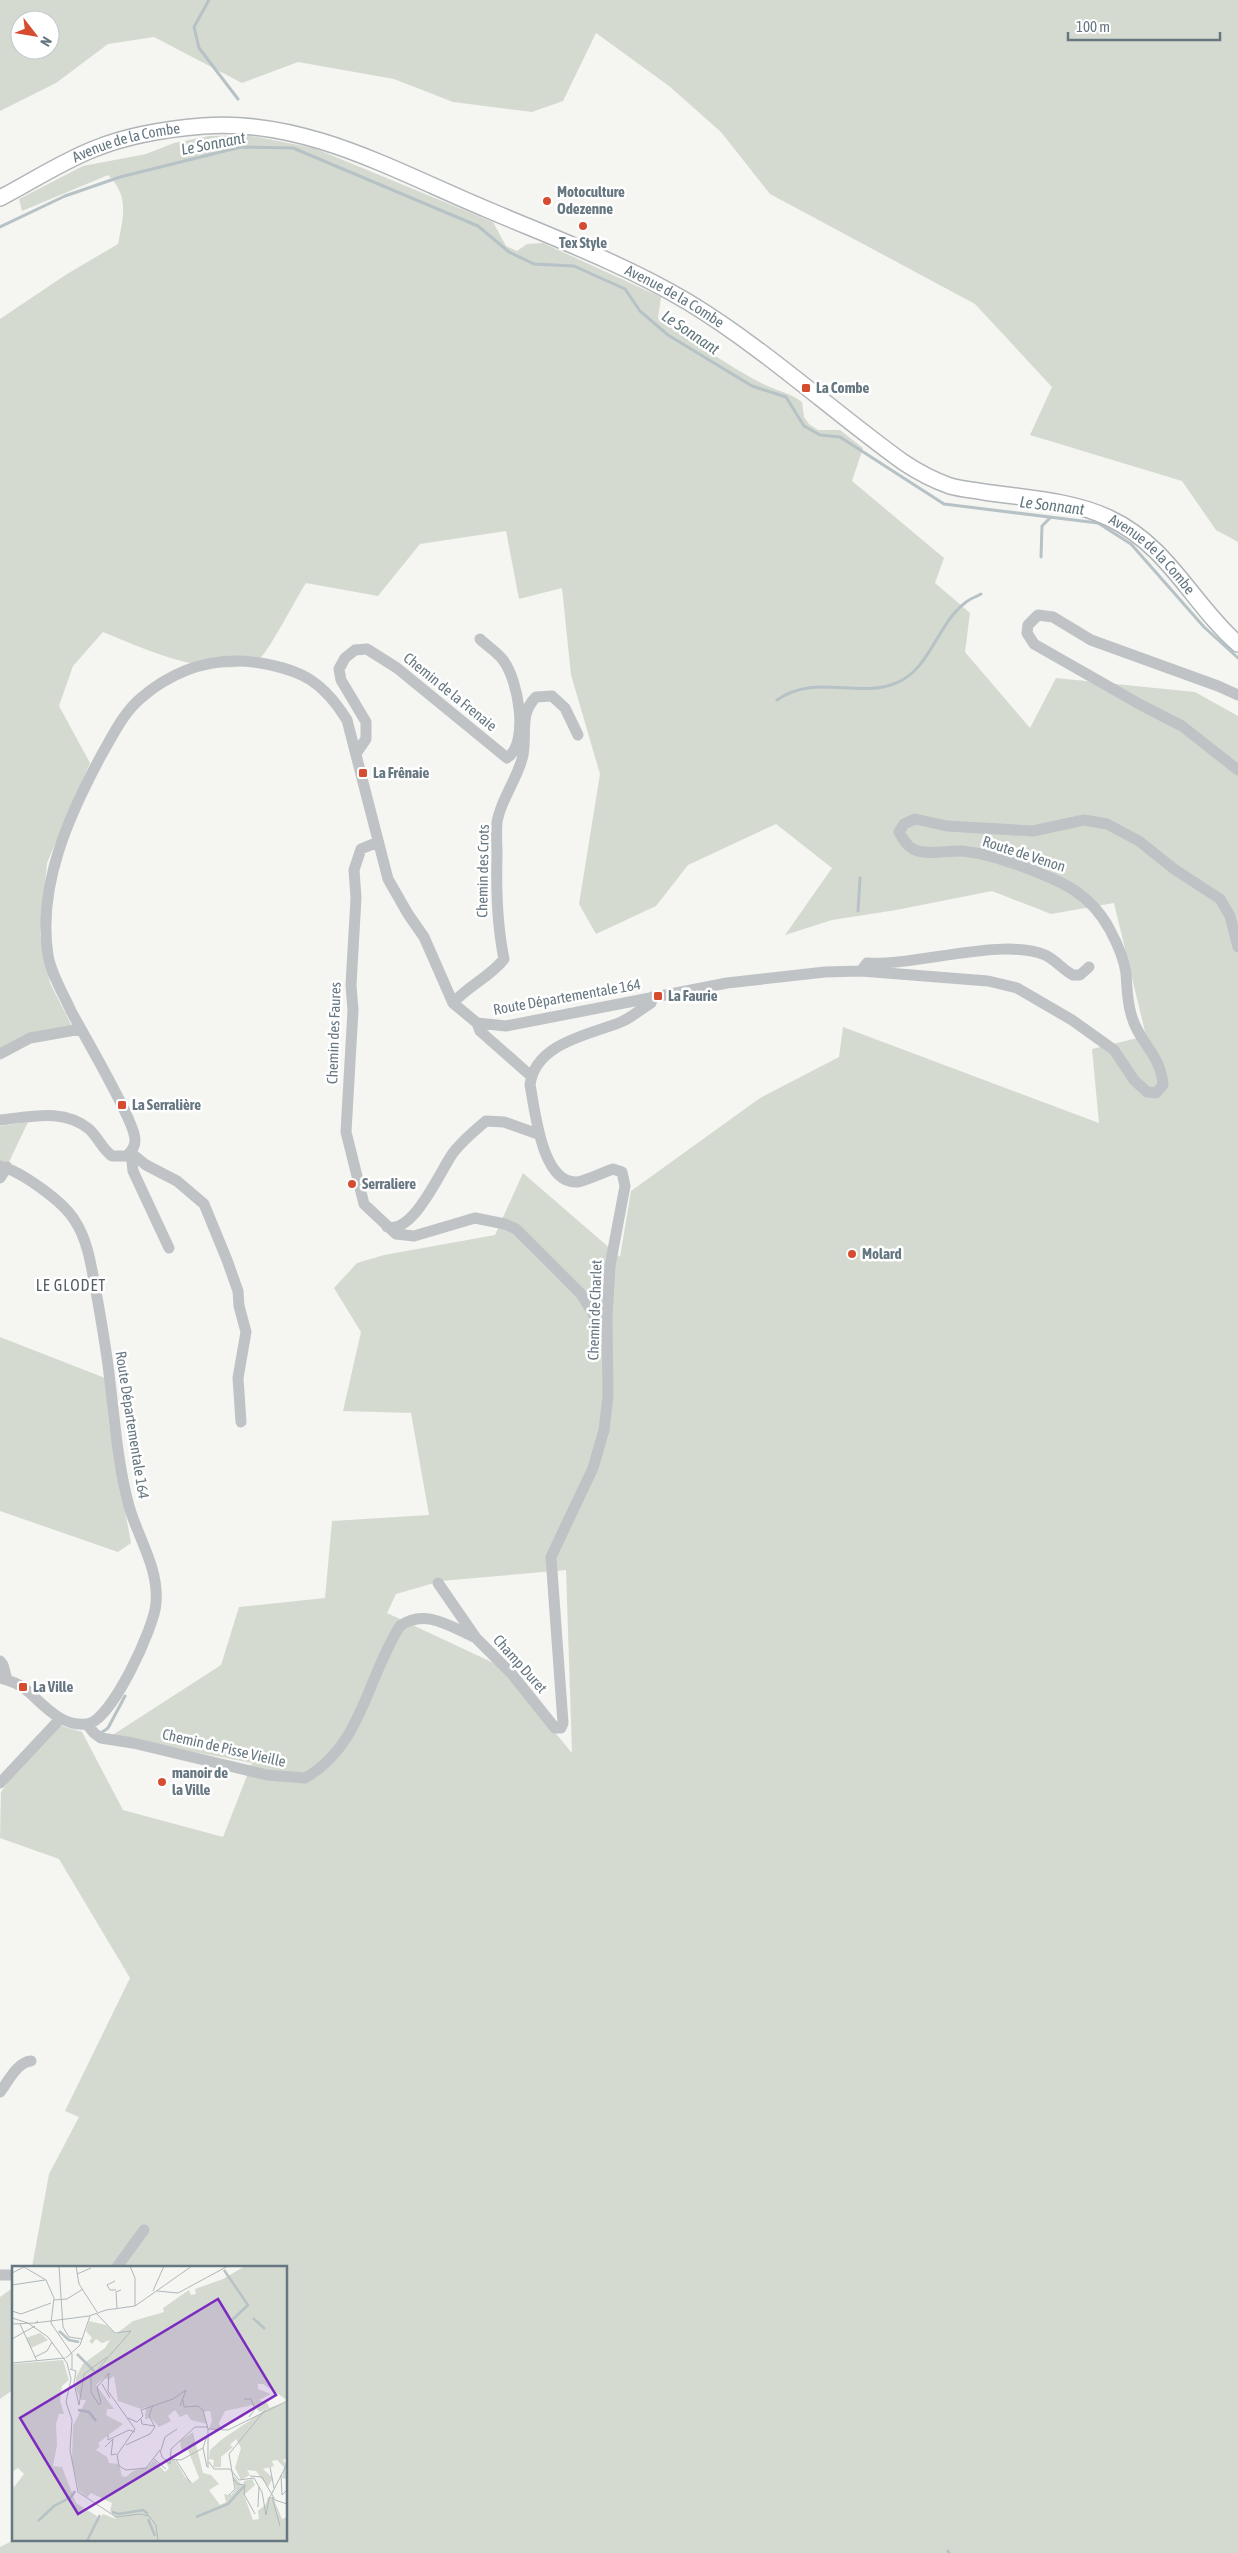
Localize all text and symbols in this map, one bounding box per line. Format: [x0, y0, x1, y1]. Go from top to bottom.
north arrow [10, 10, 60, 60]
scale bar [1068, 10, 1220, 42]
text: 100 m [1076, 18, 1110, 35]
text: N [37, 34, 55, 49]
street label: Avenue de la Combe [69, 119, 181, 165]
water label: Le Sonnant [179, 128, 247, 158]
place label: Motoculture Odezenne [557, 183, 625, 217]
marker: Motoculture Odezenne [541, 195, 553, 207]
marker: Tex Style [577, 220, 589, 232]
place label: Tex Style [559, 234, 607, 251]
street label: Avenue de la Combe [622, 261, 728, 331]
water label: Le Sonnant [659, 306, 723, 358]
place label: La Combe [816, 379, 870, 396]
marker: La Combe [800, 382, 812, 394]
water label: Le Sonnant [1019, 492, 1086, 518]
street label: Avenue de la Combe [1106, 510, 1199, 598]
street label: Chemin de la Frenaie [400, 649, 500, 734]
place label: La Frênaie [373, 764, 430, 781]
marker: La Frênaie [357, 767, 369, 779]
street label: Chemin des Crots [473, 824, 492, 918]
street label: Route de Venon [981, 832, 1068, 875]
street label: Route Départementale 164 [492, 975, 642, 1018]
street label: Chemin des Faures [323, 982, 344, 1084]
place label: La Faurie [668, 987, 718, 1004]
marker: La Faurie [652, 990, 664, 1002]
place label: La Serralière [132, 1096, 201, 1113]
marker: La Serralière [116, 1099, 128, 1111]
place label: Serraliere [362, 1175, 416, 1192]
marker: Serraliere [346, 1178, 358, 1190]
place label: Molard [862, 1245, 902, 1262]
marker: Molard [846, 1248, 858, 1260]
street label: Chemin de Charlet [584, 1259, 605, 1361]
district label: LE GLODET [36, 1276, 106, 1294]
street label: Route Départementale 164 [112, 1350, 153, 1500]
street label: Champ Duret [490, 1631, 551, 1696]
place label: La Ville [33, 1678, 73, 1695]
marker: La Ville [17, 1681, 29, 1693]
street label: Chemin de Pisse Vieille [161, 1725, 288, 1770]
place label: manoir de la Ville [172, 1764, 228, 1798]
marker: manoir de la Ville [156, 1776, 168, 1788]
inset map [12, 2266, 288, 2540]

